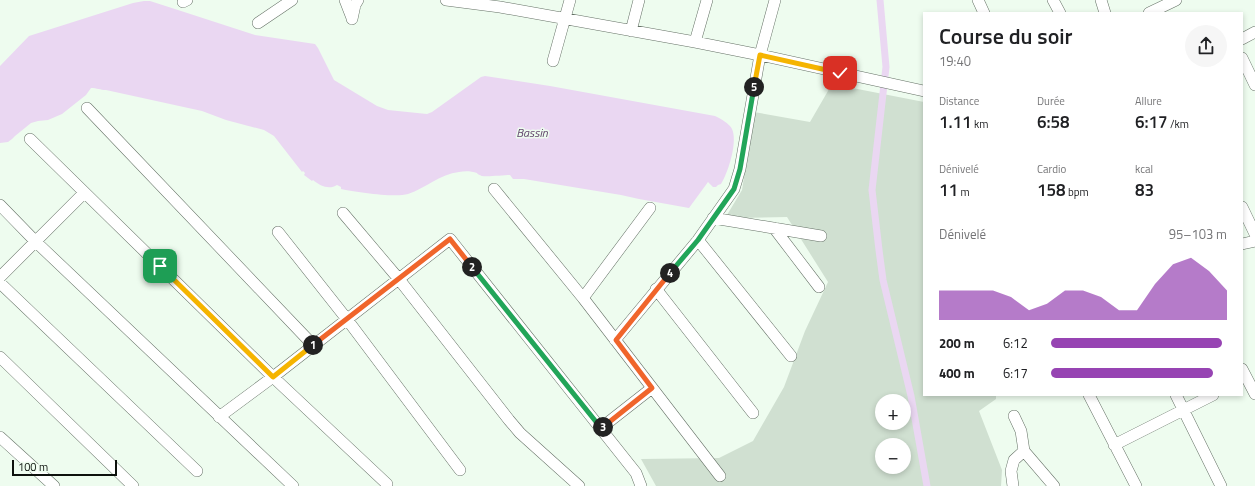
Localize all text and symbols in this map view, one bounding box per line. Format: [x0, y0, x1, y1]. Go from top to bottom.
text: Course du soir [939, 19, 1073, 53]
button: share [1185, 25, 1227, 67]
text: 19:40 [939, 51, 971, 71]
pin [823, 56, 857, 90]
icon: check [829, 62, 851, 84]
pin: 5 [744, 77, 764, 97]
text: 5 [751, 79, 757, 95]
text: Distance [939, 93, 979, 109]
text: Durée [1037, 93, 1065, 109]
text: Allure [1135, 93, 1162, 109]
text: 1.11 [939, 109, 972, 135]
text: 6:58 [1037, 109, 1070, 135]
text: 6:17 [1135, 109, 1168, 135]
text: km [972, 116, 989, 132]
text: /km [1168, 116, 1189, 132]
water label: Bassin [516, 123, 549, 142]
text: Dénivelé [939, 161, 979, 177]
text: Cardio [1037, 161, 1066, 177]
text: kcal [1135, 161, 1153, 177]
text: 11 [939, 177, 958, 203]
text: 158 [1037, 177, 1066, 203]
text: 83 [1135, 177, 1154, 203]
text: m [958, 184, 970, 200]
text: bpm [1066, 184, 1089, 200]
text: Dénivelé [939, 224, 986, 244]
text: 95–103 m [1169, 224, 1227, 244]
pin [143, 249, 177, 283]
icon: arrive [149, 255, 171, 277]
pin: 2 [462, 257, 482, 277]
text: 2 [469, 259, 475, 275]
pin: 4 [660, 263, 680, 283]
text: 4 [667, 265, 673, 281]
text: 200 m [939, 333, 975, 353]
text: 6:12 [1003, 333, 1028, 353]
pin: 1 [303, 335, 323, 355]
text: 1 [310, 337, 316, 353]
text: 400 m [939, 363, 975, 383]
text: 6:17 [1003, 363, 1028, 383]
map controls [875, 394, 911, 474]
button: + [875, 394, 911, 430]
pin: 3 [593, 417, 613, 437]
text: 3 [600, 419, 606, 435]
button: − [875, 438, 911, 474]
scale bar [12, 458, 117, 477]
text: 100 m [18, 459, 48, 475]

